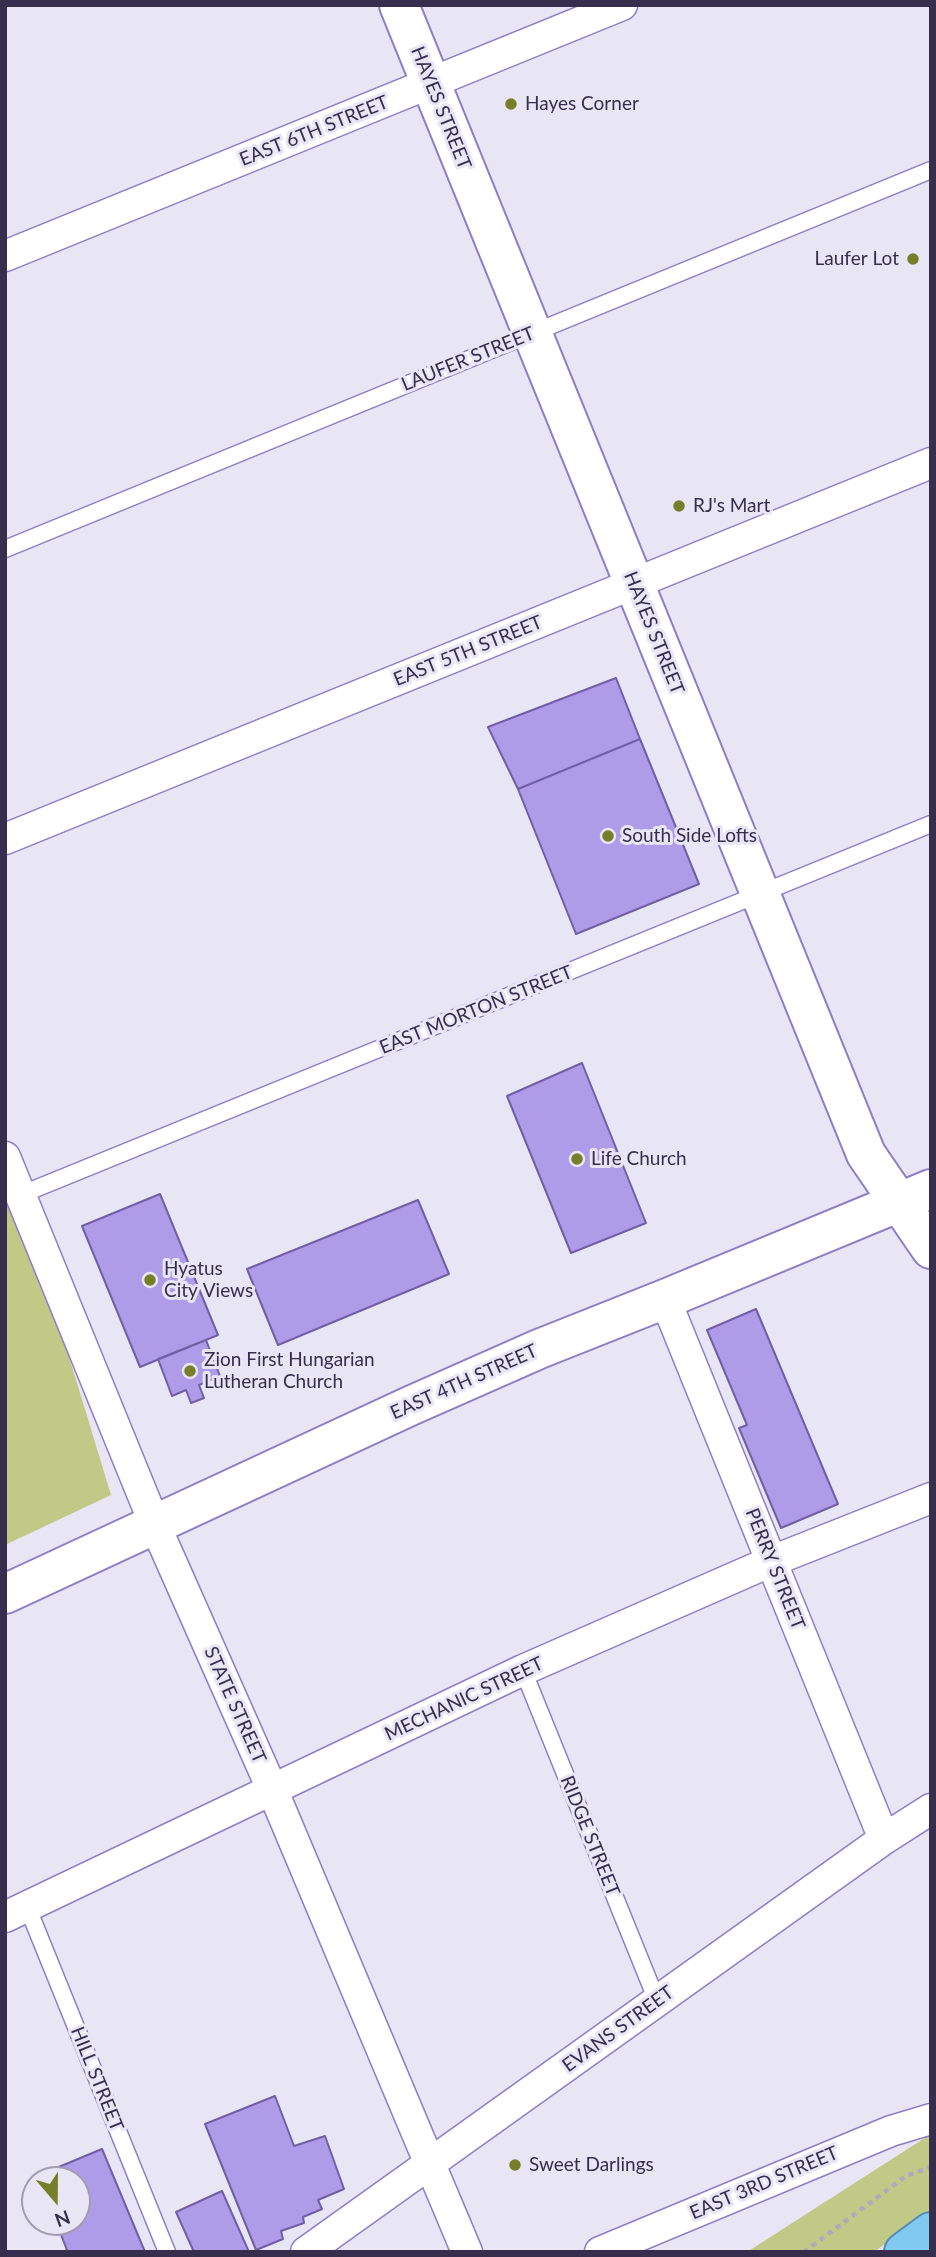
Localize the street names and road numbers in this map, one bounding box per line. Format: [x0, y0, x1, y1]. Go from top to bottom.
street label: HAYES STREET [406, 43, 476, 173]
street label: EAST 6TH STREET [236, 91, 392, 171]
street label: LAUFER STREET [398, 322, 538, 396]
street label: HAYES STREET [619, 568, 689, 698]
street label: EAST 5TH STREET [390, 611, 546, 691]
street label: EAST MORTON STREET [376, 961, 576, 1059]
street label: EAST 4TH STREET [387, 1339, 541, 1425]
street label: PERRY STREET [740, 1505, 810, 1633]
street label: STATE STREET [199, 1643, 271, 1767]
street label: MECHANIC STREET [381, 1652, 547, 1746]
street label: RIDGE STREET [555, 1772, 625, 1900]
street label: EVANS STREET [558, 1981, 678, 2077]
street label: HILL STREET [66, 2023, 128, 2135]
street label: EAST 3RD STREET [686, 2141, 842, 2225]

